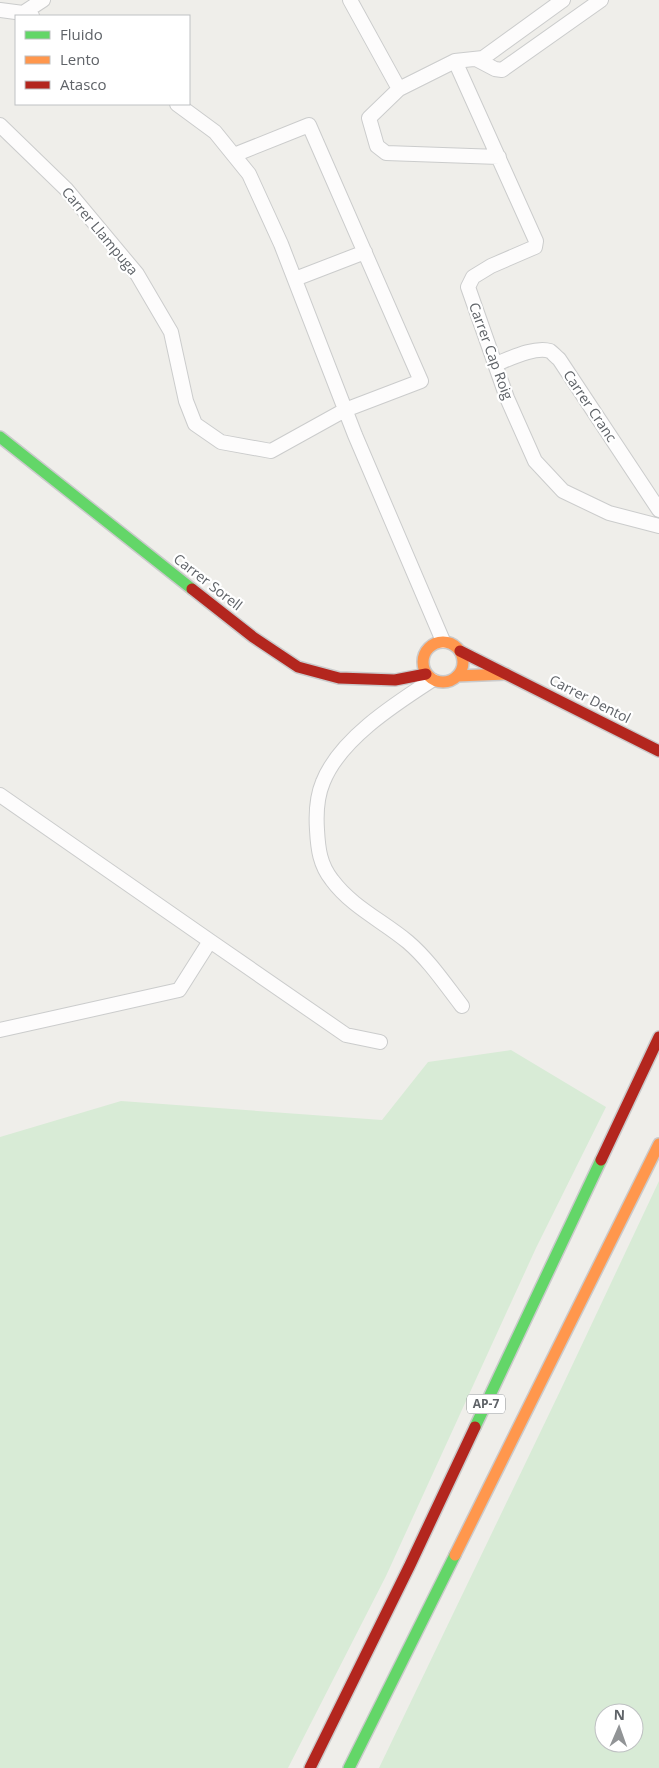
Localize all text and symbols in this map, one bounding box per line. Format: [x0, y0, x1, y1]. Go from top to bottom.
legend [15, 15, 190, 105]
text: Fluido [60, 24, 103, 44]
text: Lento [60, 49, 100, 69]
text: Atasco [60, 74, 107, 94]
street label: Carrer Llampuga [58, 183, 143, 279]
street label: Carrer Cap Roig [465, 300, 518, 402]
street label: Carrer Cranc [559, 366, 622, 446]
street label: Carrer Sorell [170, 549, 246, 614]
street label: Carrer Dentol [546, 670, 634, 727]
road number: AP-7 [467, 1395, 505, 1414]
north arrow [594, 1703, 644, 1753]
text: N [613, 1705, 625, 1724]

